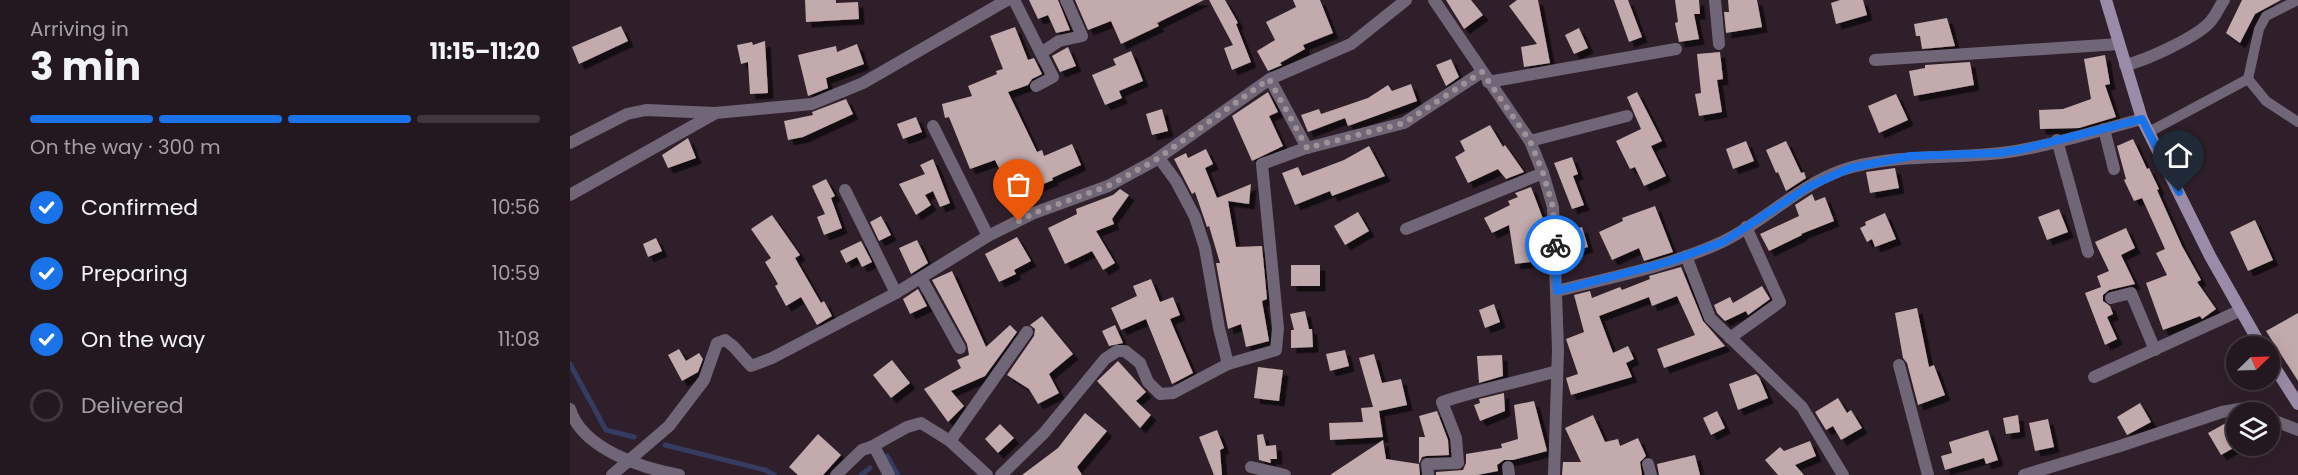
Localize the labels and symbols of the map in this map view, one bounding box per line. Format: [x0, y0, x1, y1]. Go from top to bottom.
pin [2153, 130, 2204, 192]
pin [993, 159, 1044, 221]
courier [1525, 215, 1585, 275]
north arrow [2226, 336, 2280, 390]

